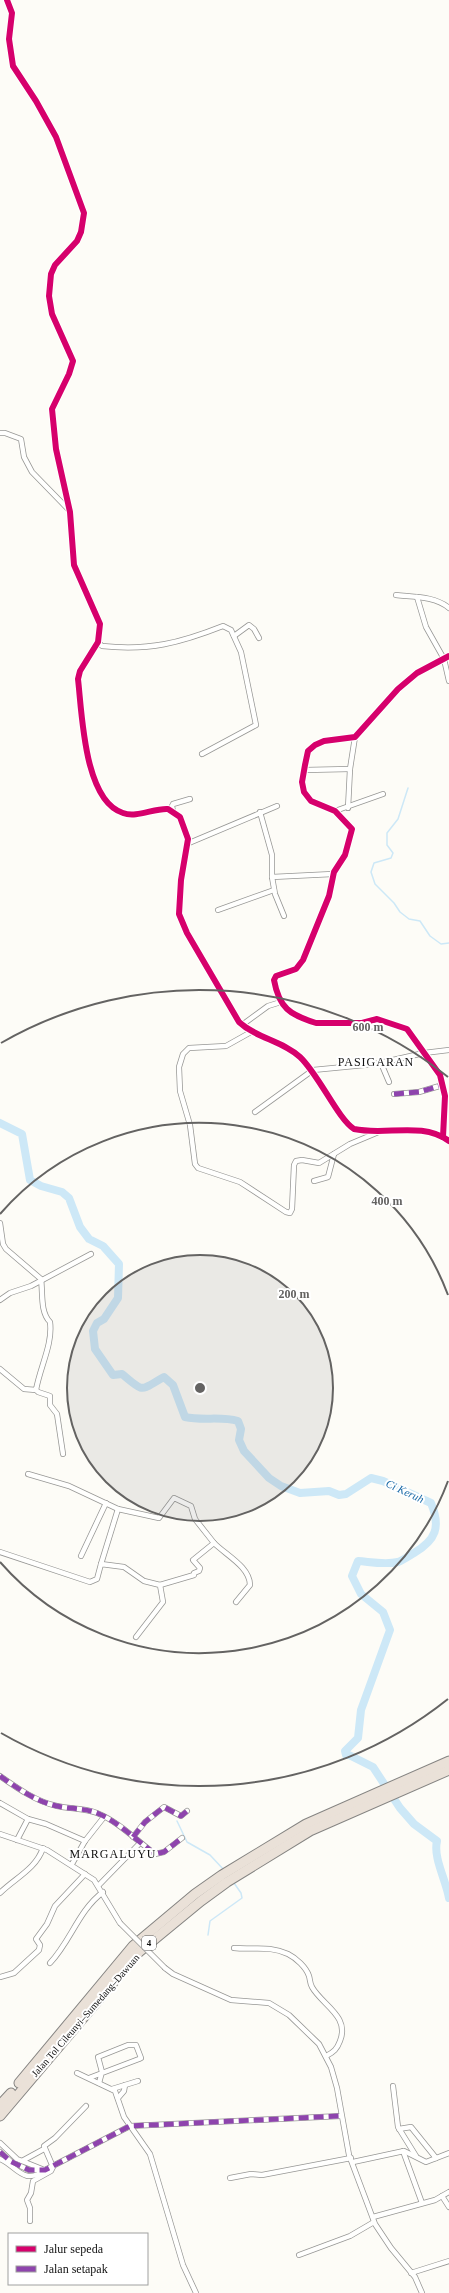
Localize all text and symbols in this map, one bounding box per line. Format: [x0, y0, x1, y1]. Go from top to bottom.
text: 600 m [353, 1020, 384, 1034]
district label: PASIGARAN [338, 1055, 414, 1069]
text: 400 m [372, 1194, 403, 1208]
text: 200 m [279, 1287, 310, 1301]
centre of rings [193, 1381, 207, 1395]
water label: Ci Keruh [384, 1477, 426, 1505]
district label: MARGALUYU [70, 1847, 157, 1861]
road number: 4 [142, 1936, 156, 1950]
street label: Jalan Tol Cileunyi–Sumedang–Dawuan [29, 1952, 142, 2079]
legend [8, 2233, 148, 2285]
text: Jalur sepeda [44, 2242, 104, 2256]
text: Jalan setapak [44, 2262, 108, 2276]

